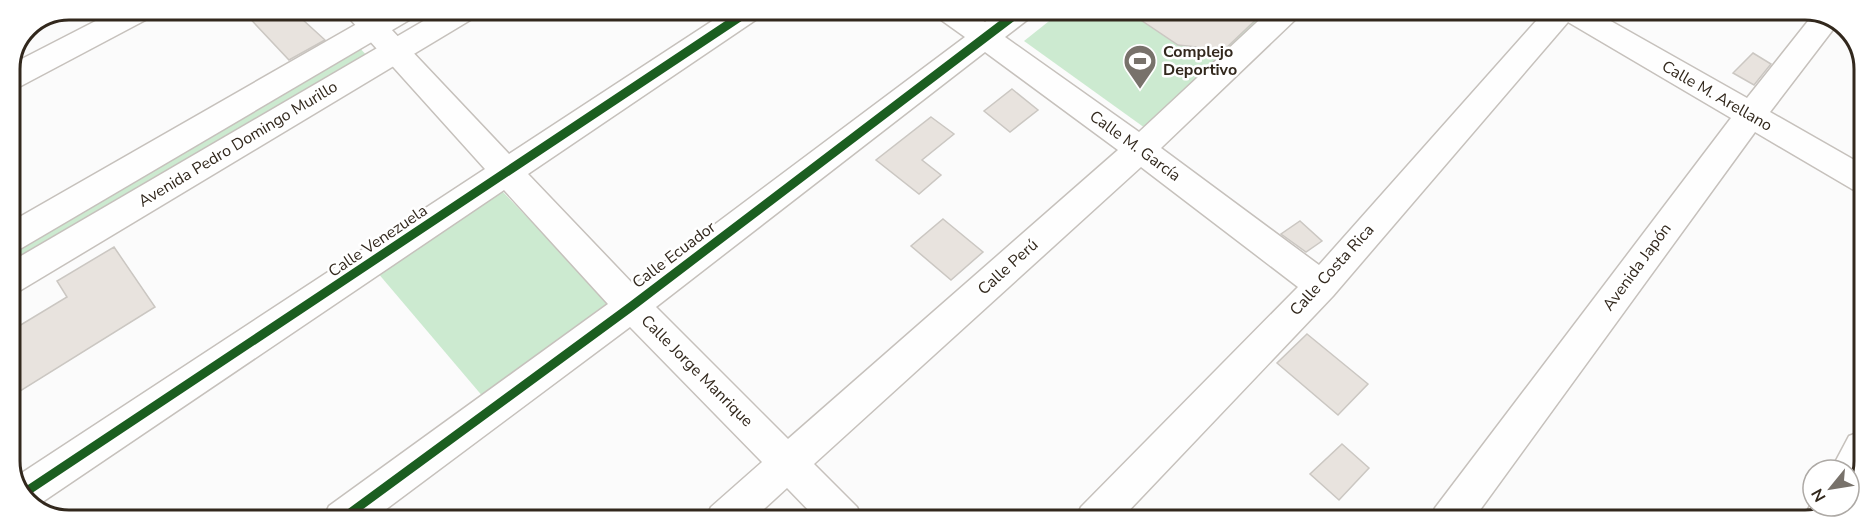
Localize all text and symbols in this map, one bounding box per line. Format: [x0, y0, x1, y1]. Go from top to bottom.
place label: Complejo Deportivo [1163, 41, 1237, 81]
sports icon: Complejo Deportivo [1122, 43, 1158, 90]
street label: Calle M. Arellano [1658, 55, 1776, 137]
street label: Avenida Pedro Domingo Murillo [134, 76, 342, 212]
street label: Calle M. García [1085, 105, 1185, 187]
street label: Calle Venezuela [324, 200, 432, 282]
street label: Calle Ecuador [628, 216, 720, 294]
street label: Calle Costa Rica [1285, 219, 1379, 321]
street label: Avenida Japón [1598, 219, 1676, 315]
street label: Calle Perú [973, 234, 1043, 300]
street label: Calle Jorge Manrique [636, 310, 758, 432]
north arrow [1801, 458, 1861, 518]
text: N [1806, 484, 1831, 506]

